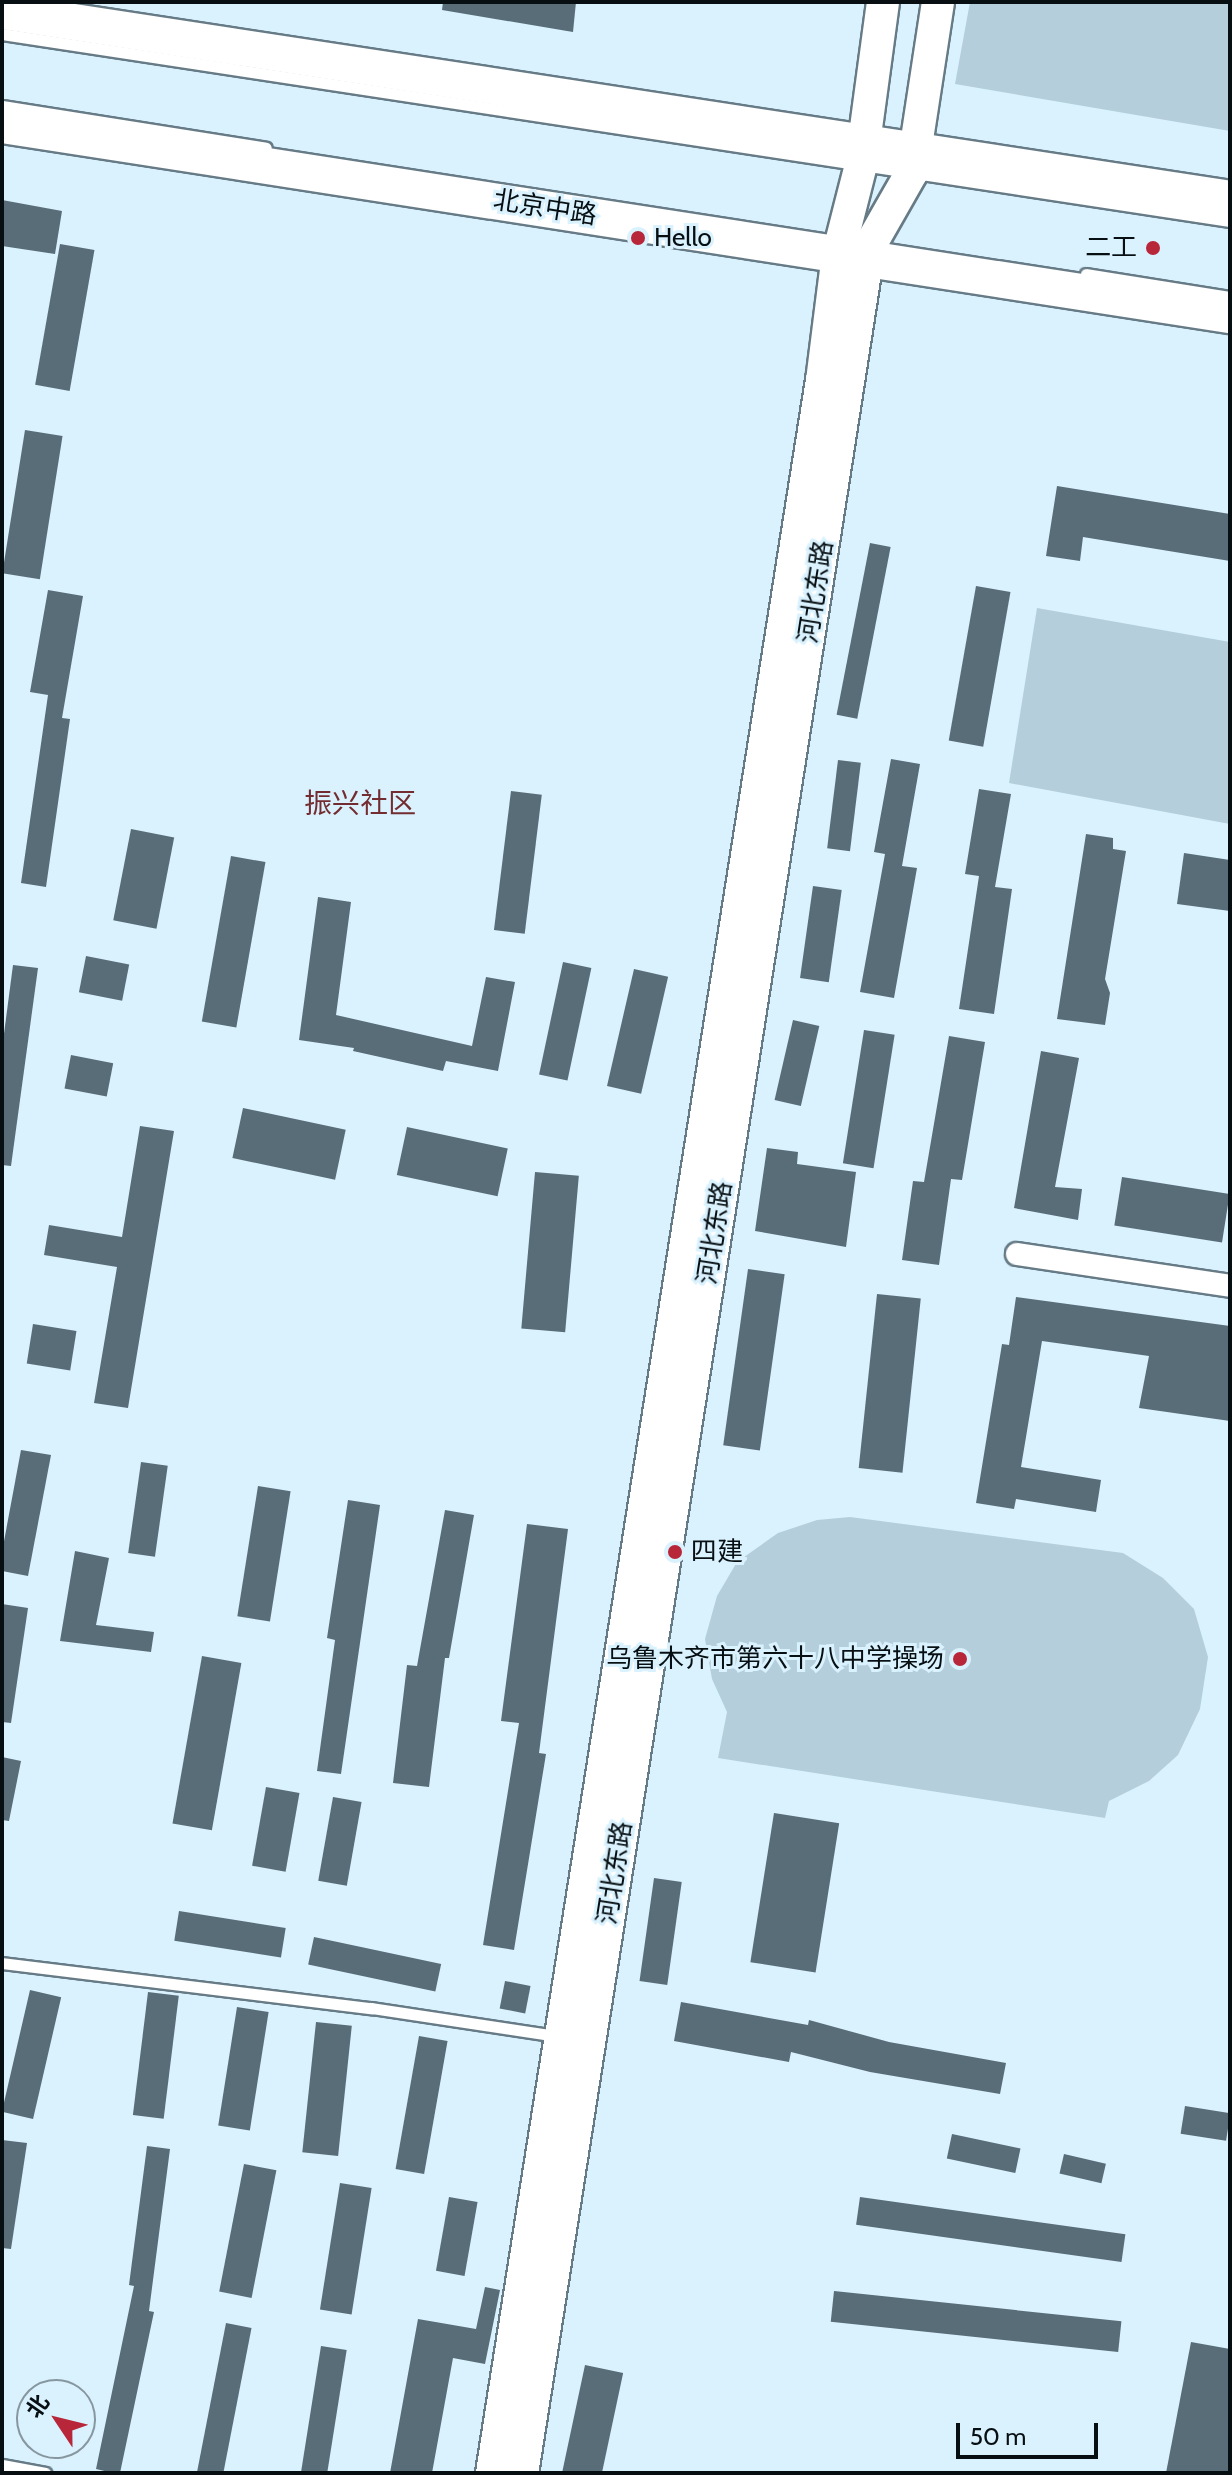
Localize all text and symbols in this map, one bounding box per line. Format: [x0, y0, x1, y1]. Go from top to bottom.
street label: 北京中路 [491, 184, 599, 232]
place label: Hello [654, 222, 712, 254]
marker: Hello [629, 229, 647, 247]
place label: 二工 [1085, 232, 1137, 264]
marker: 二工 [1144, 239, 1162, 257]
street label: 河北东路 [792, 538, 840, 646]
district label: 振兴社区 [304, 786, 416, 820]
street label: 河北东路 [691, 1179, 739, 1287]
place label: 四建 [691, 1536, 743, 1568]
marker: 四建 [666, 1543, 684, 1561]
place label: 乌鲁木齐市第六十八中学操场 [606, 1643, 944, 1675]
marker: 乌鲁木齐市第六十八中学操场 [951, 1650, 969, 1668]
street label: 河北东路 [591, 1819, 639, 1927]
north arrow [16, 2379, 96, 2459]
text: 北 [20, 2389, 55, 2423]
scale bar [960, 2407, 1102, 2457]
text: 50 m [970, 2422, 1026, 2451]

